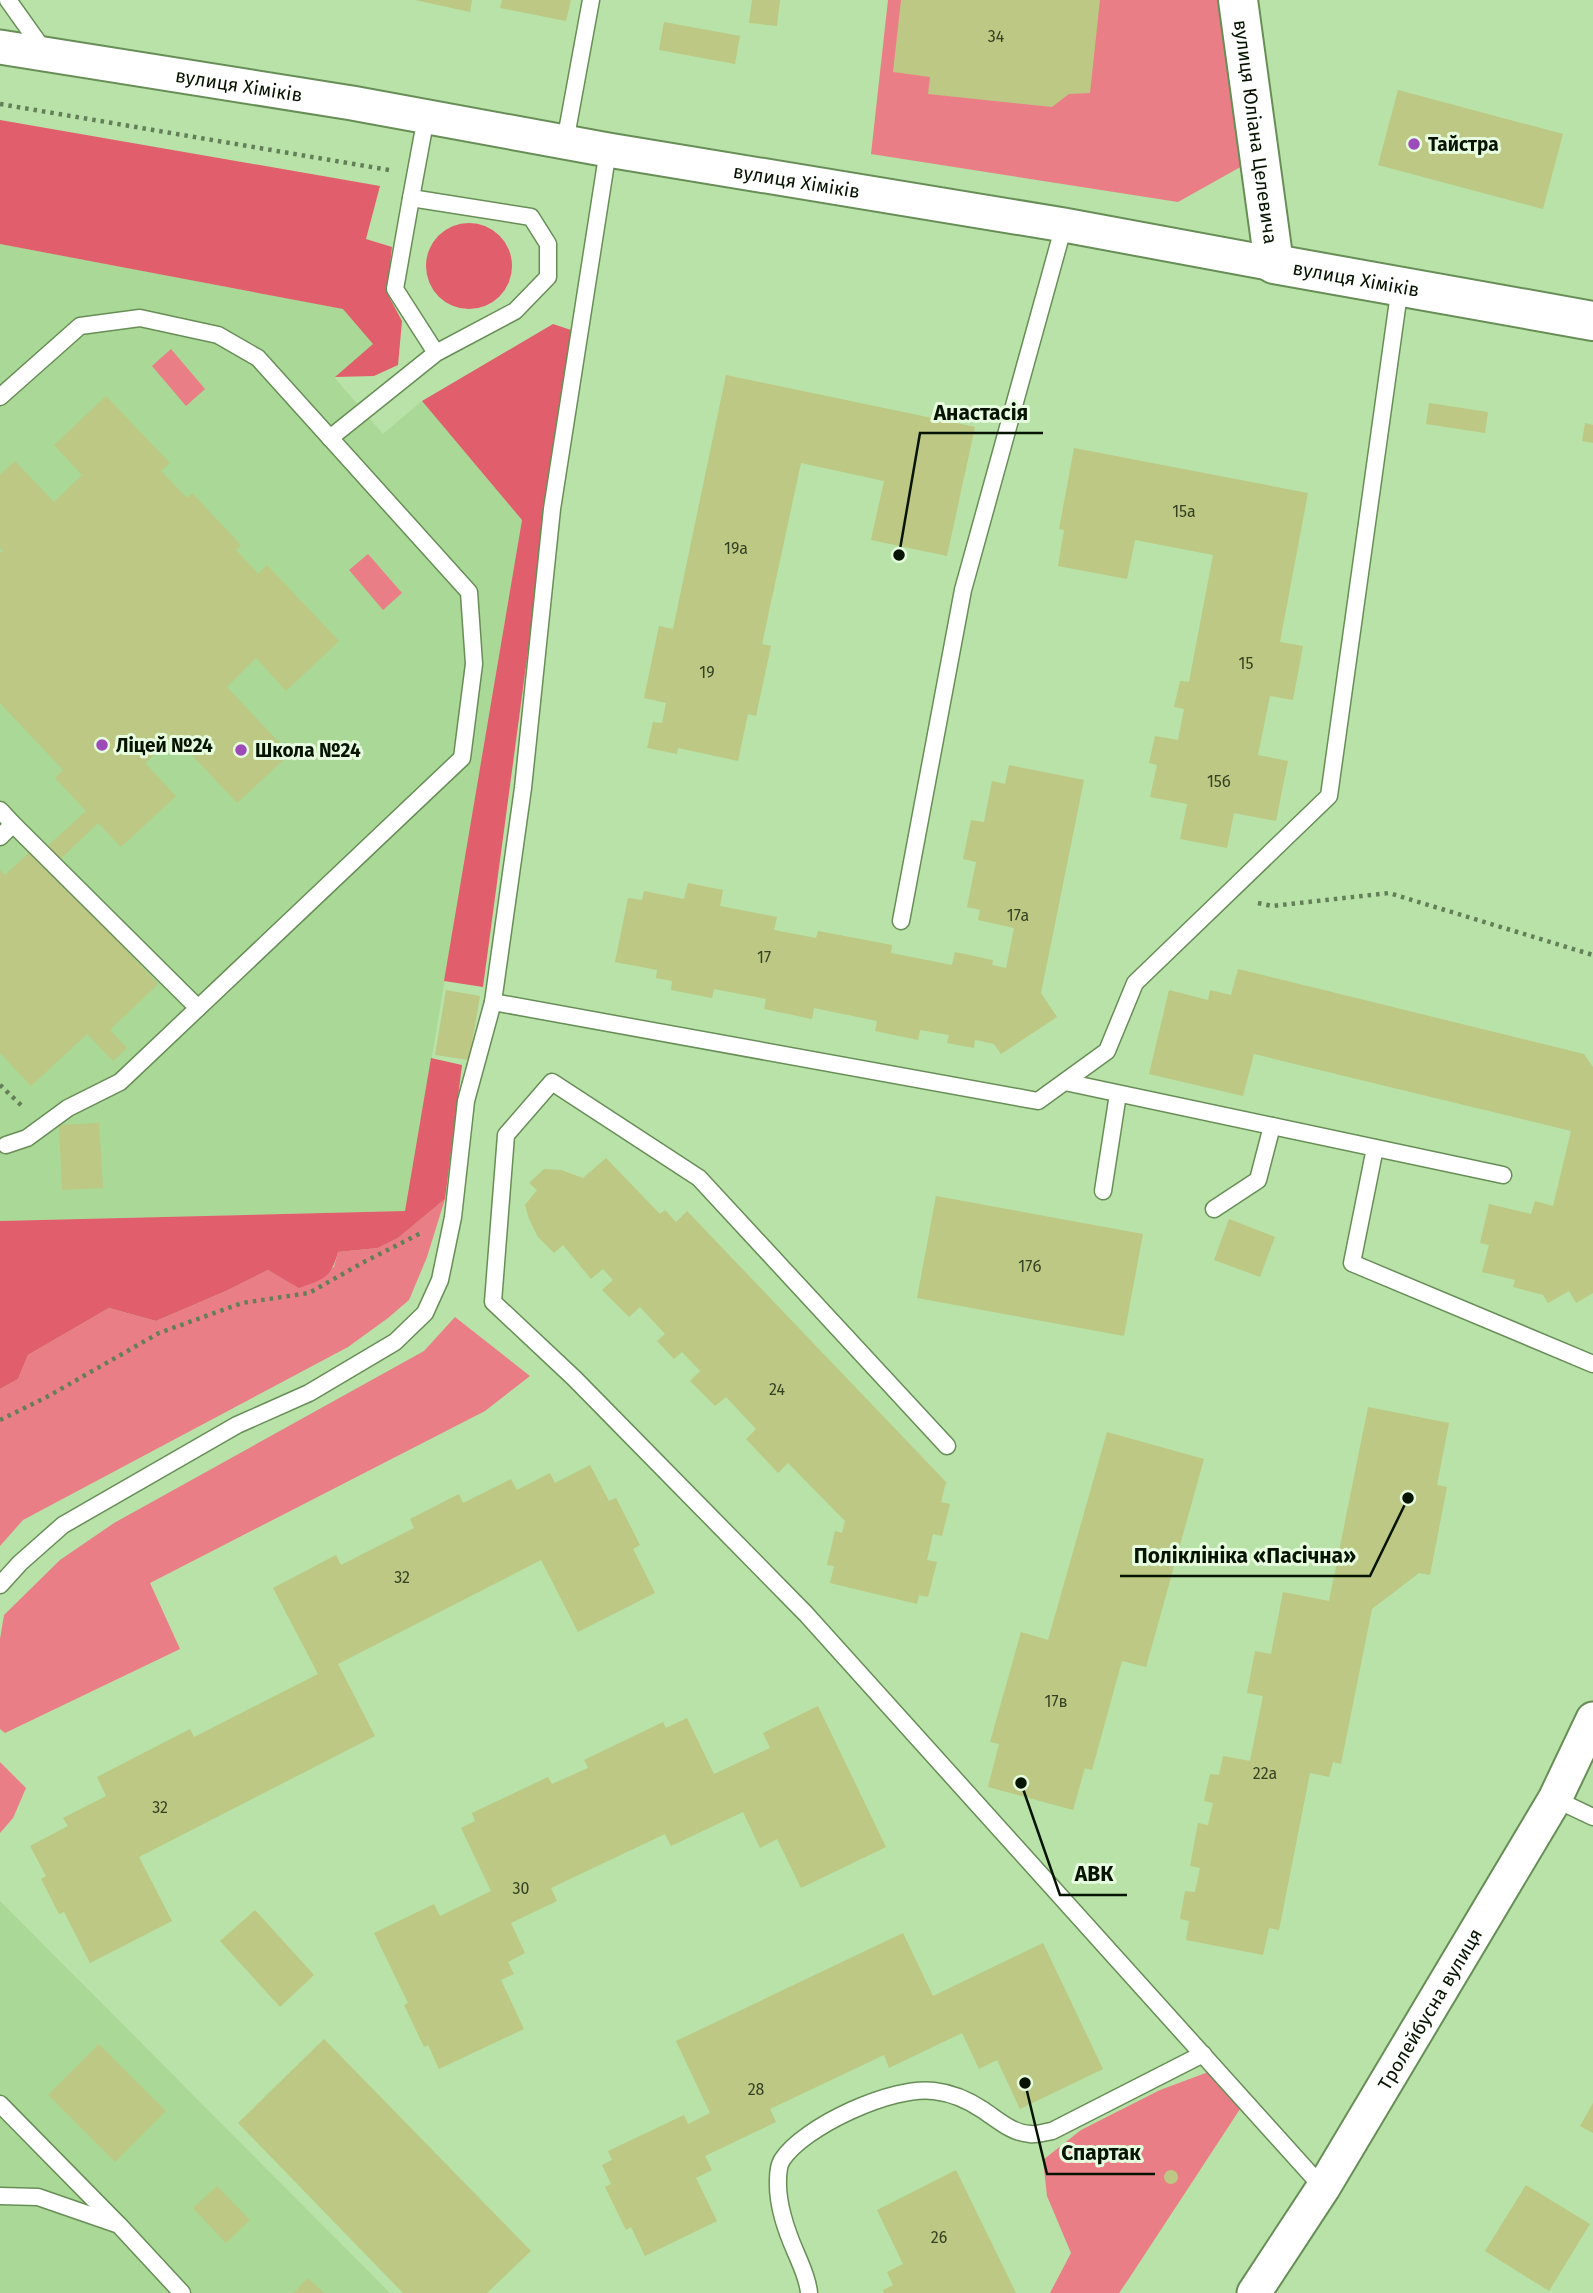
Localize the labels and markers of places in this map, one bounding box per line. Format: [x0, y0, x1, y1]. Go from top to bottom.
place label: Тайстра [1428, 133, 1499, 156]
marker: Тайстра [1406, 136, 1422, 152]
callout: Анастасія [920, 391, 1043, 433]
place label: Ліцей №24 [116, 734, 213, 757]
marker: Ліцей №24 [94, 737, 110, 753]
place label: Школа №24 [255, 739, 361, 762]
marker: Школа №24 [233, 742, 249, 758]
callout: Поліклініка «Пасічна» [1120, 1534, 1370, 1576]
callout: АВК [1060, 1853, 1127, 1895]
callout: Спартак [1047, 2132, 1155, 2174]

